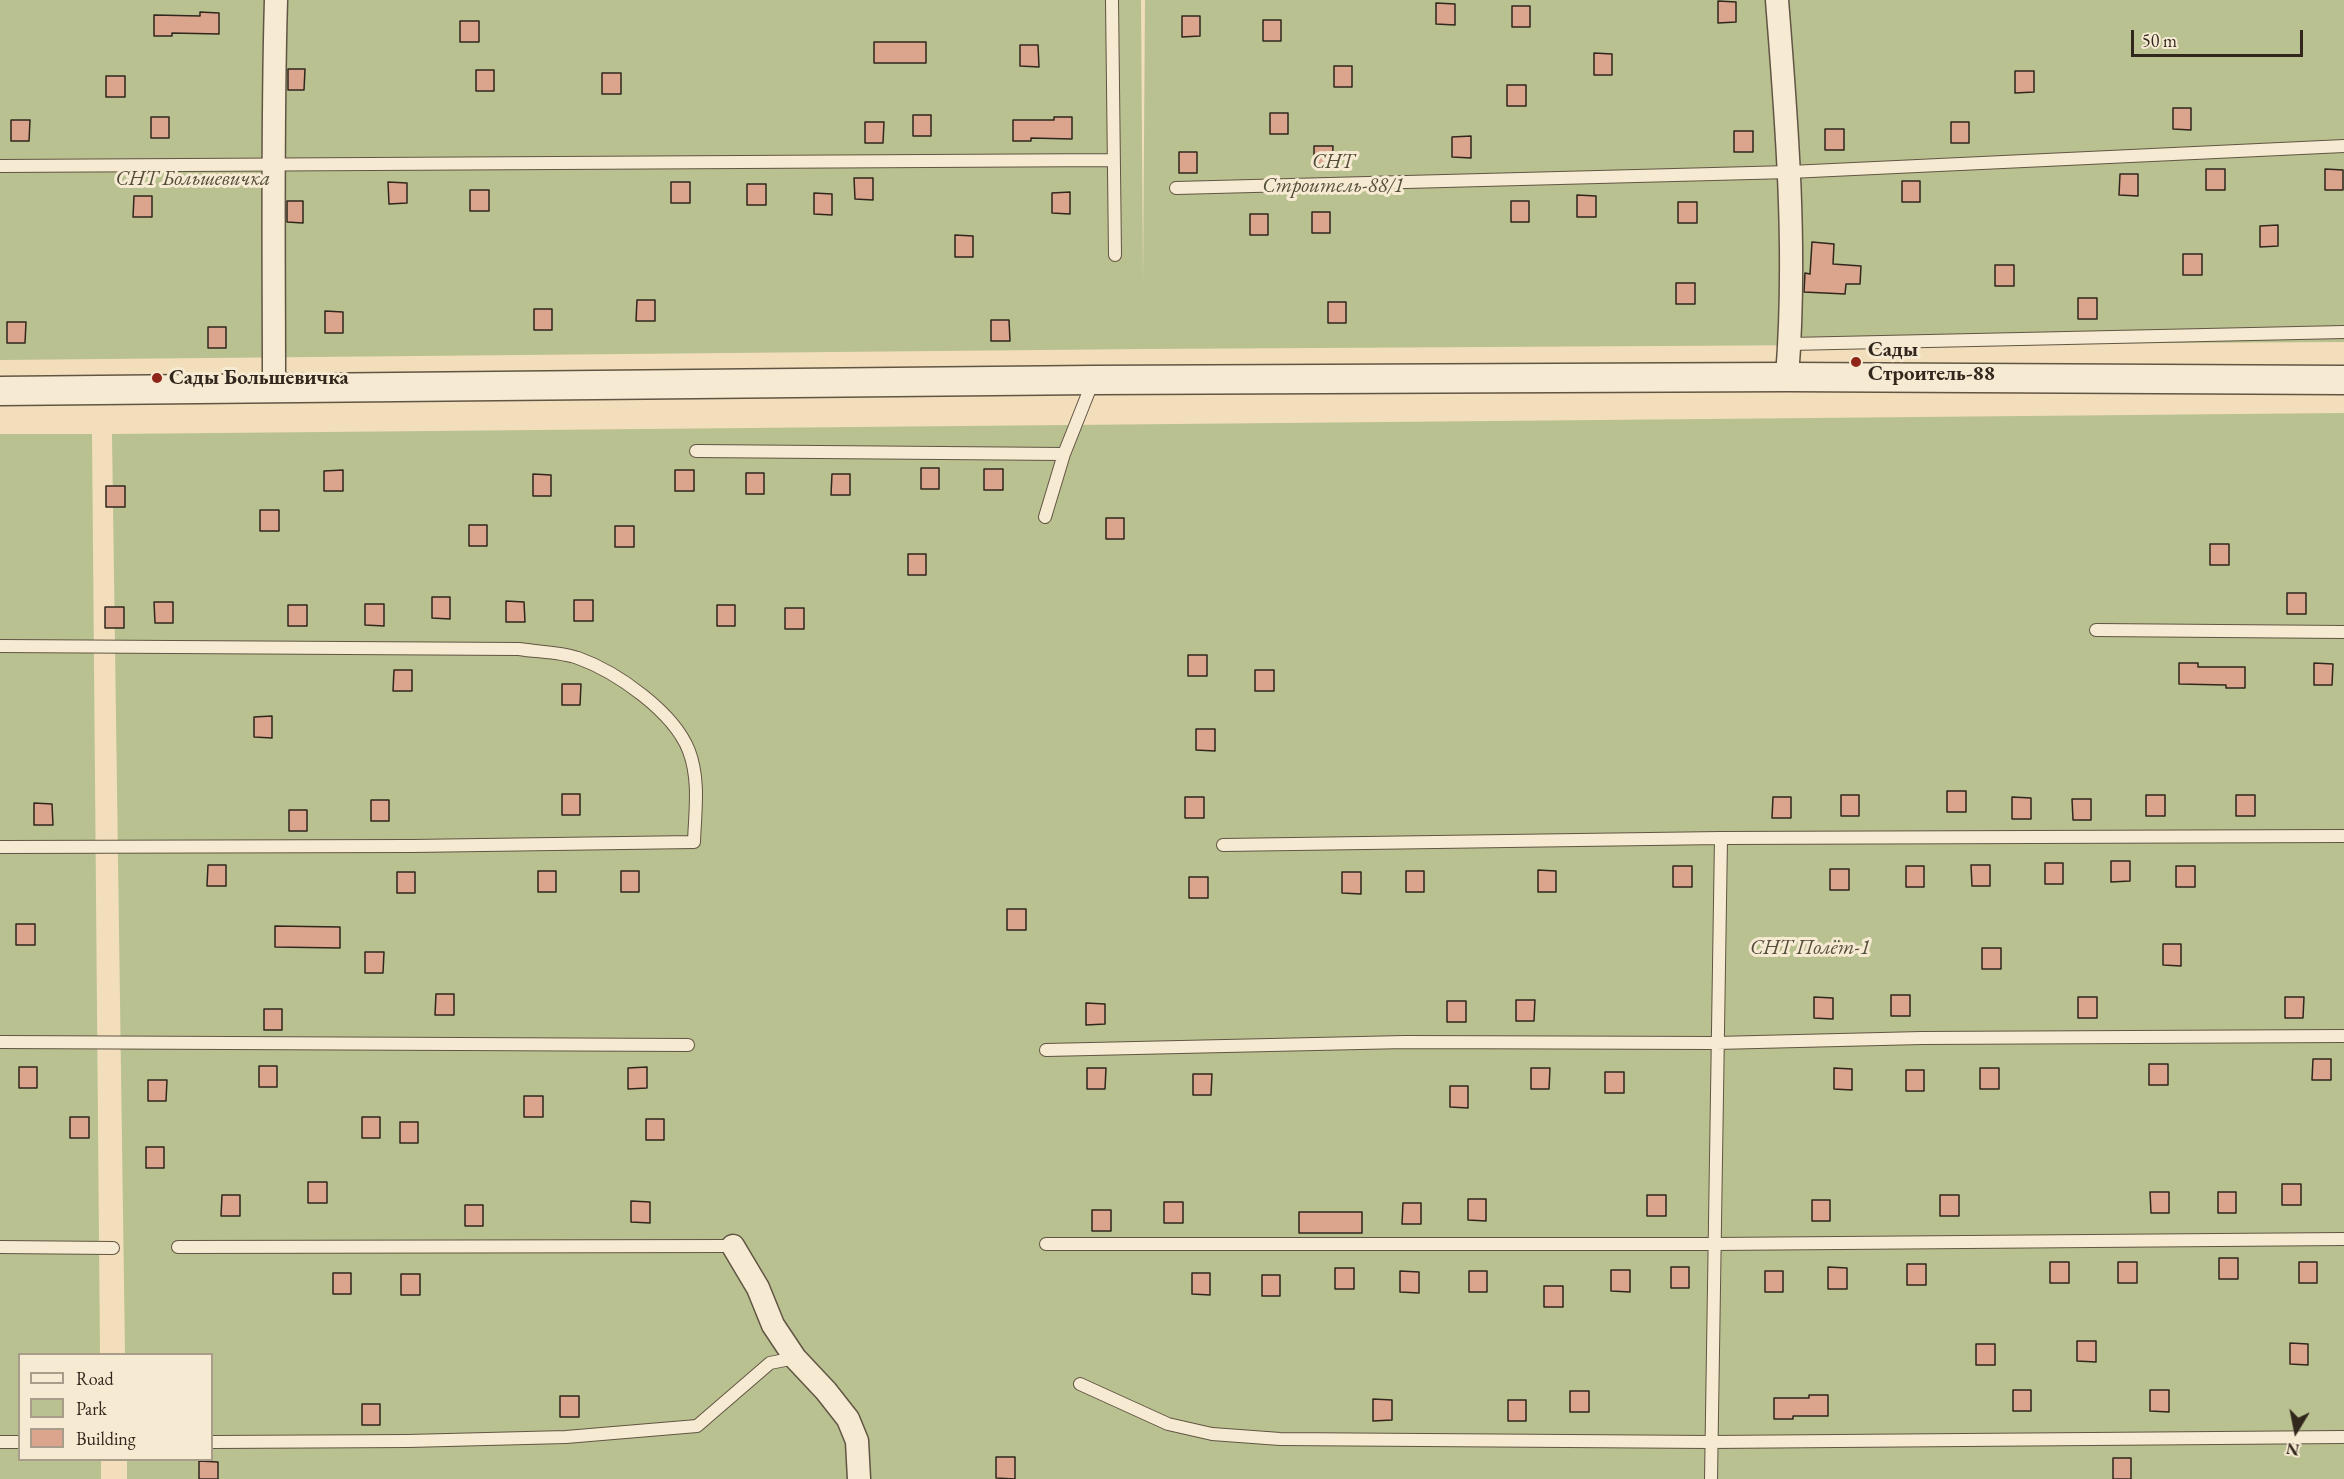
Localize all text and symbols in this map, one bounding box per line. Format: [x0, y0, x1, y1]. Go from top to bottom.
scale bar [2134, 18, 2306, 56]
text: 50 m [2142, 29, 2177, 52]
park label: СНТ Строитель-88/1 [1262, 149, 1404, 199]
park label: СНТ Большевичка [116, 166, 270, 192]
place label: Сады Строитель-88 [1868, 337, 1995, 387]
marker: Сады Строитель-88 [1849, 355, 1863, 369]
place label: Сады Большевичка [169, 365, 349, 391]
marker: Сады Большевичка [150, 371, 164, 385]
park label: СНТ Полёт-1 [1750, 935, 1870, 961]
legend [18, 1353, 213, 1461]
text: Road [76, 1367, 114, 1390]
text: Park [76, 1397, 107, 1420]
north arrow [2266, 1401, 2326, 1461]
text: Building [76, 1427, 136, 1450]
text: N [2285, 1438, 2301, 1461]

